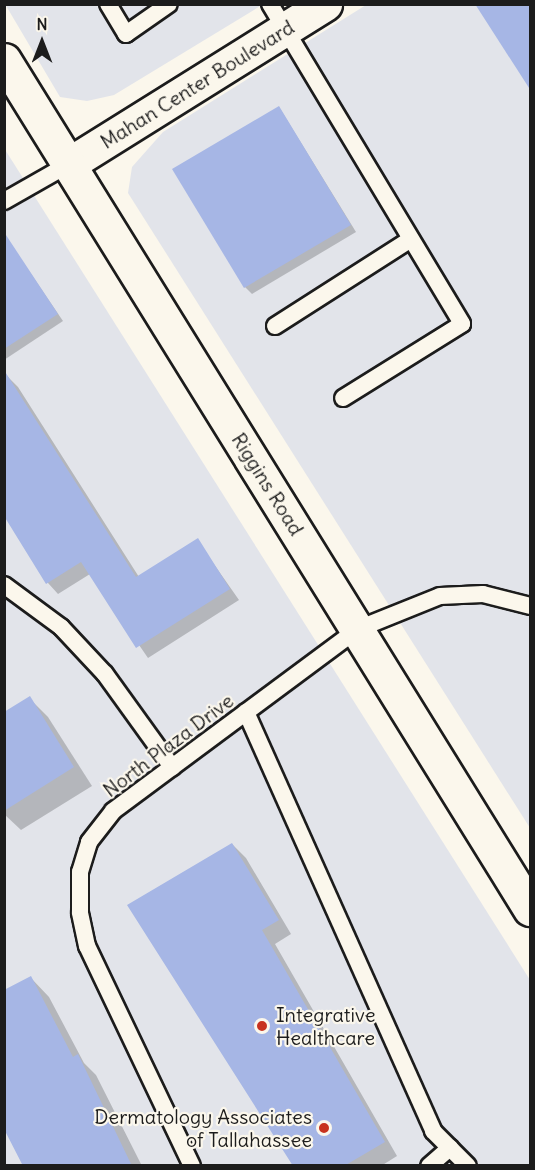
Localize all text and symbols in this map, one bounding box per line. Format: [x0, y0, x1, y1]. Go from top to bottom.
north arrow [12, 12, 72, 72]
text: N [36, 14, 48, 34]
street label: Mahan Center Boulevard [96, 15, 298, 153]
street label: Riggins Road [227, 428, 309, 540]
street label: North Plaza Drive [98, 688, 238, 802]
place label: Integrative Healthcare [276, 1002, 375, 1049]
marker: Integrative Healthcare [253, 1017, 271, 1035]
place label: Dermatology Associates of Tallahassee [94, 1104, 312, 1151]
marker: Dermatology Associates of Tallahassee [317, 1121, 331, 1135]

